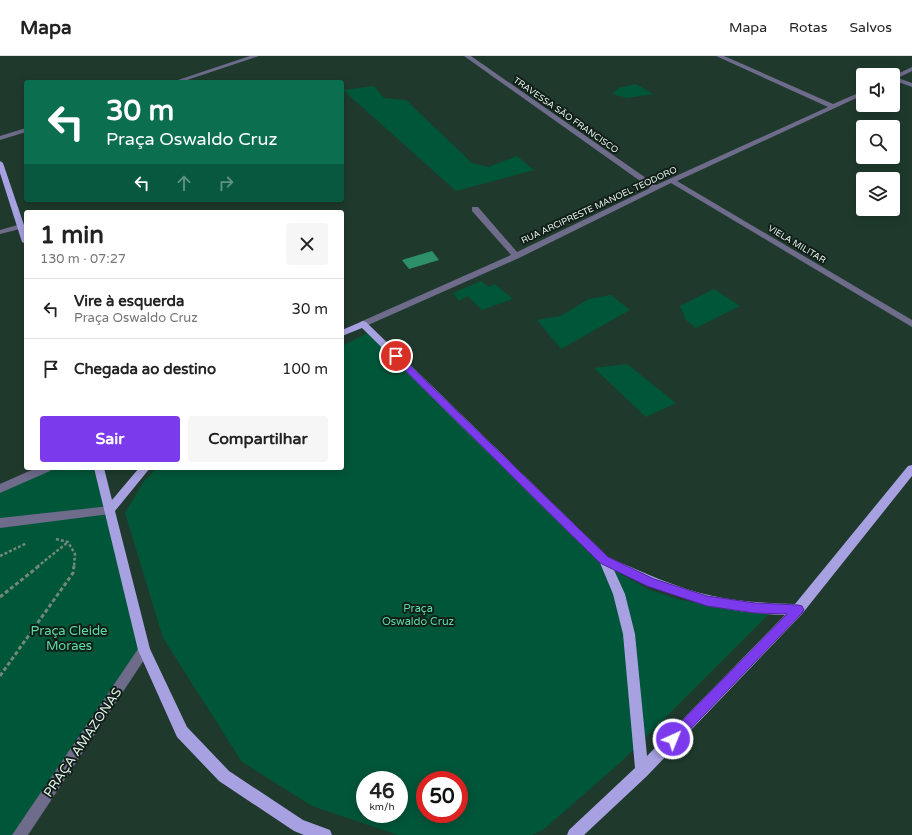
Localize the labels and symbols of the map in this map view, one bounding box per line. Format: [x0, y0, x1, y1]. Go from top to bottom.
street label: TRAVESSA SÃO FRANCISCO [511, 75, 620, 156]
street label: RUA ARCIPRESTE MANOEL TEODORO [520, 164, 679, 246]
street label: VIELA MILITAR [766, 223, 828, 266]
pin [379, 339, 413, 373]
park label: Praça Oswaldo Cruz [382, 602, 455, 628]
park label: Praça Cleide Moraes [31, 623, 107, 654]
street label: PRAÇA AMAZONAS [40, 685, 125, 800]
position arrow [652, 718, 694, 760]
speed limit sign: 50 [416, 771, 468, 823]

